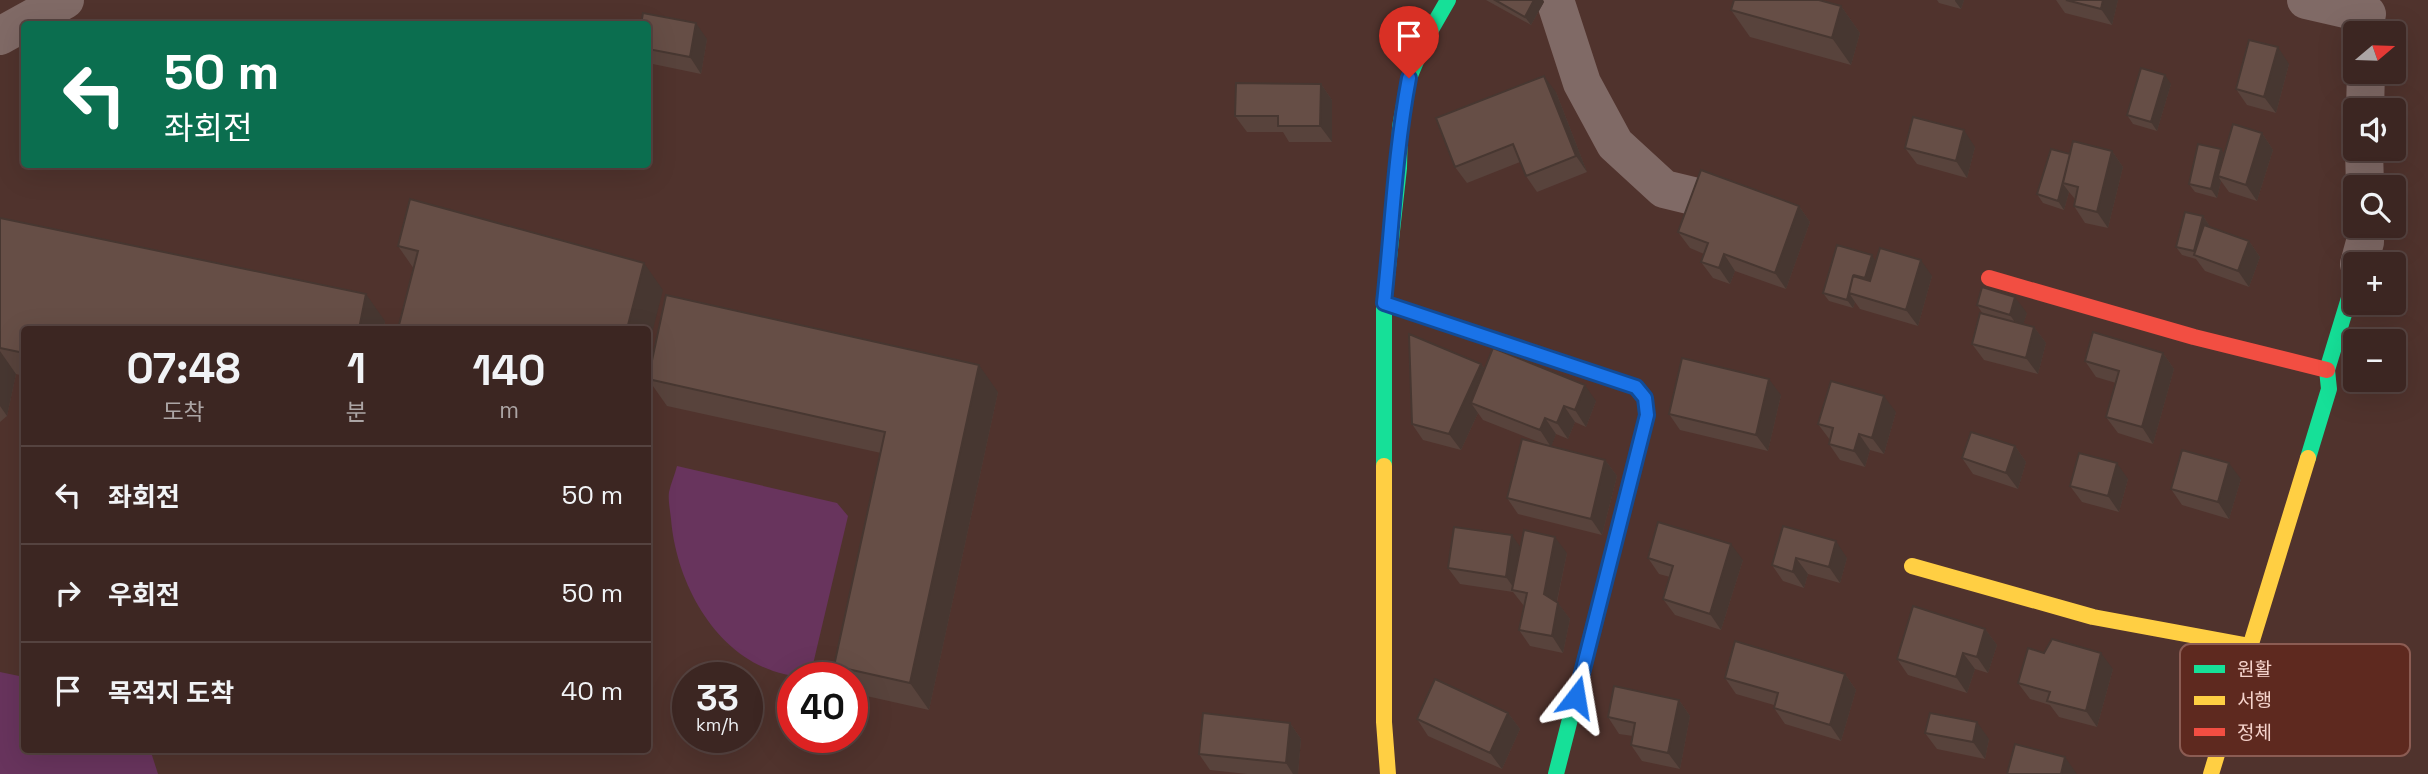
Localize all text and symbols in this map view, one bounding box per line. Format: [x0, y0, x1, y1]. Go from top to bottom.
pin [1379, 6, 1439, 78]
icon: arrive [1390, 17, 1428, 55]
north arrow [2343, 21, 2406, 84]
map controls [2343, 21, 2406, 392]
text: 50 m [164, 41, 279, 103]
icon: left [49, 49, 140, 140]
button: sound [2343, 98, 2406, 161]
text: 좌회전 [164, 108, 252, 148]
button: search [2343, 175, 2406, 238]
button: + [2343, 252, 2406, 315]
button: − [2343, 329, 2406, 392]
text: 07:48 [126, 342, 241, 395]
text: 1 [347, 342, 366, 395]
text: 140 [473, 344, 546, 397]
text: m [499, 395, 519, 425]
text: 도착 [162, 397, 205, 427]
text: 분 [346, 397, 367, 427]
icon: left [49, 476, 87, 514]
text: 50 m [562, 478, 623, 512]
text: 좌회전 [108, 480, 180, 514]
icon: right [49, 574, 87, 612]
text: 50 m [562, 576, 623, 610]
text: 우회전 [108, 578, 180, 612]
legend [2180, 644, 2410, 756]
text: 원활 [2237, 657, 2272, 682]
position arrow [1539, 660, 1613, 734]
speed limit sign: 40 [777, 662, 868, 753]
icon: arrive [49, 672, 87, 710]
text: 40 m [561, 674, 623, 708]
text: 목적지 도착 [108, 676, 234, 710]
text: 33 [696, 676, 739, 720]
text: 서행 [2237, 688, 2272, 713]
text: km/h [696, 713, 739, 736]
text: 정체 [2237, 720, 2272, 745]

